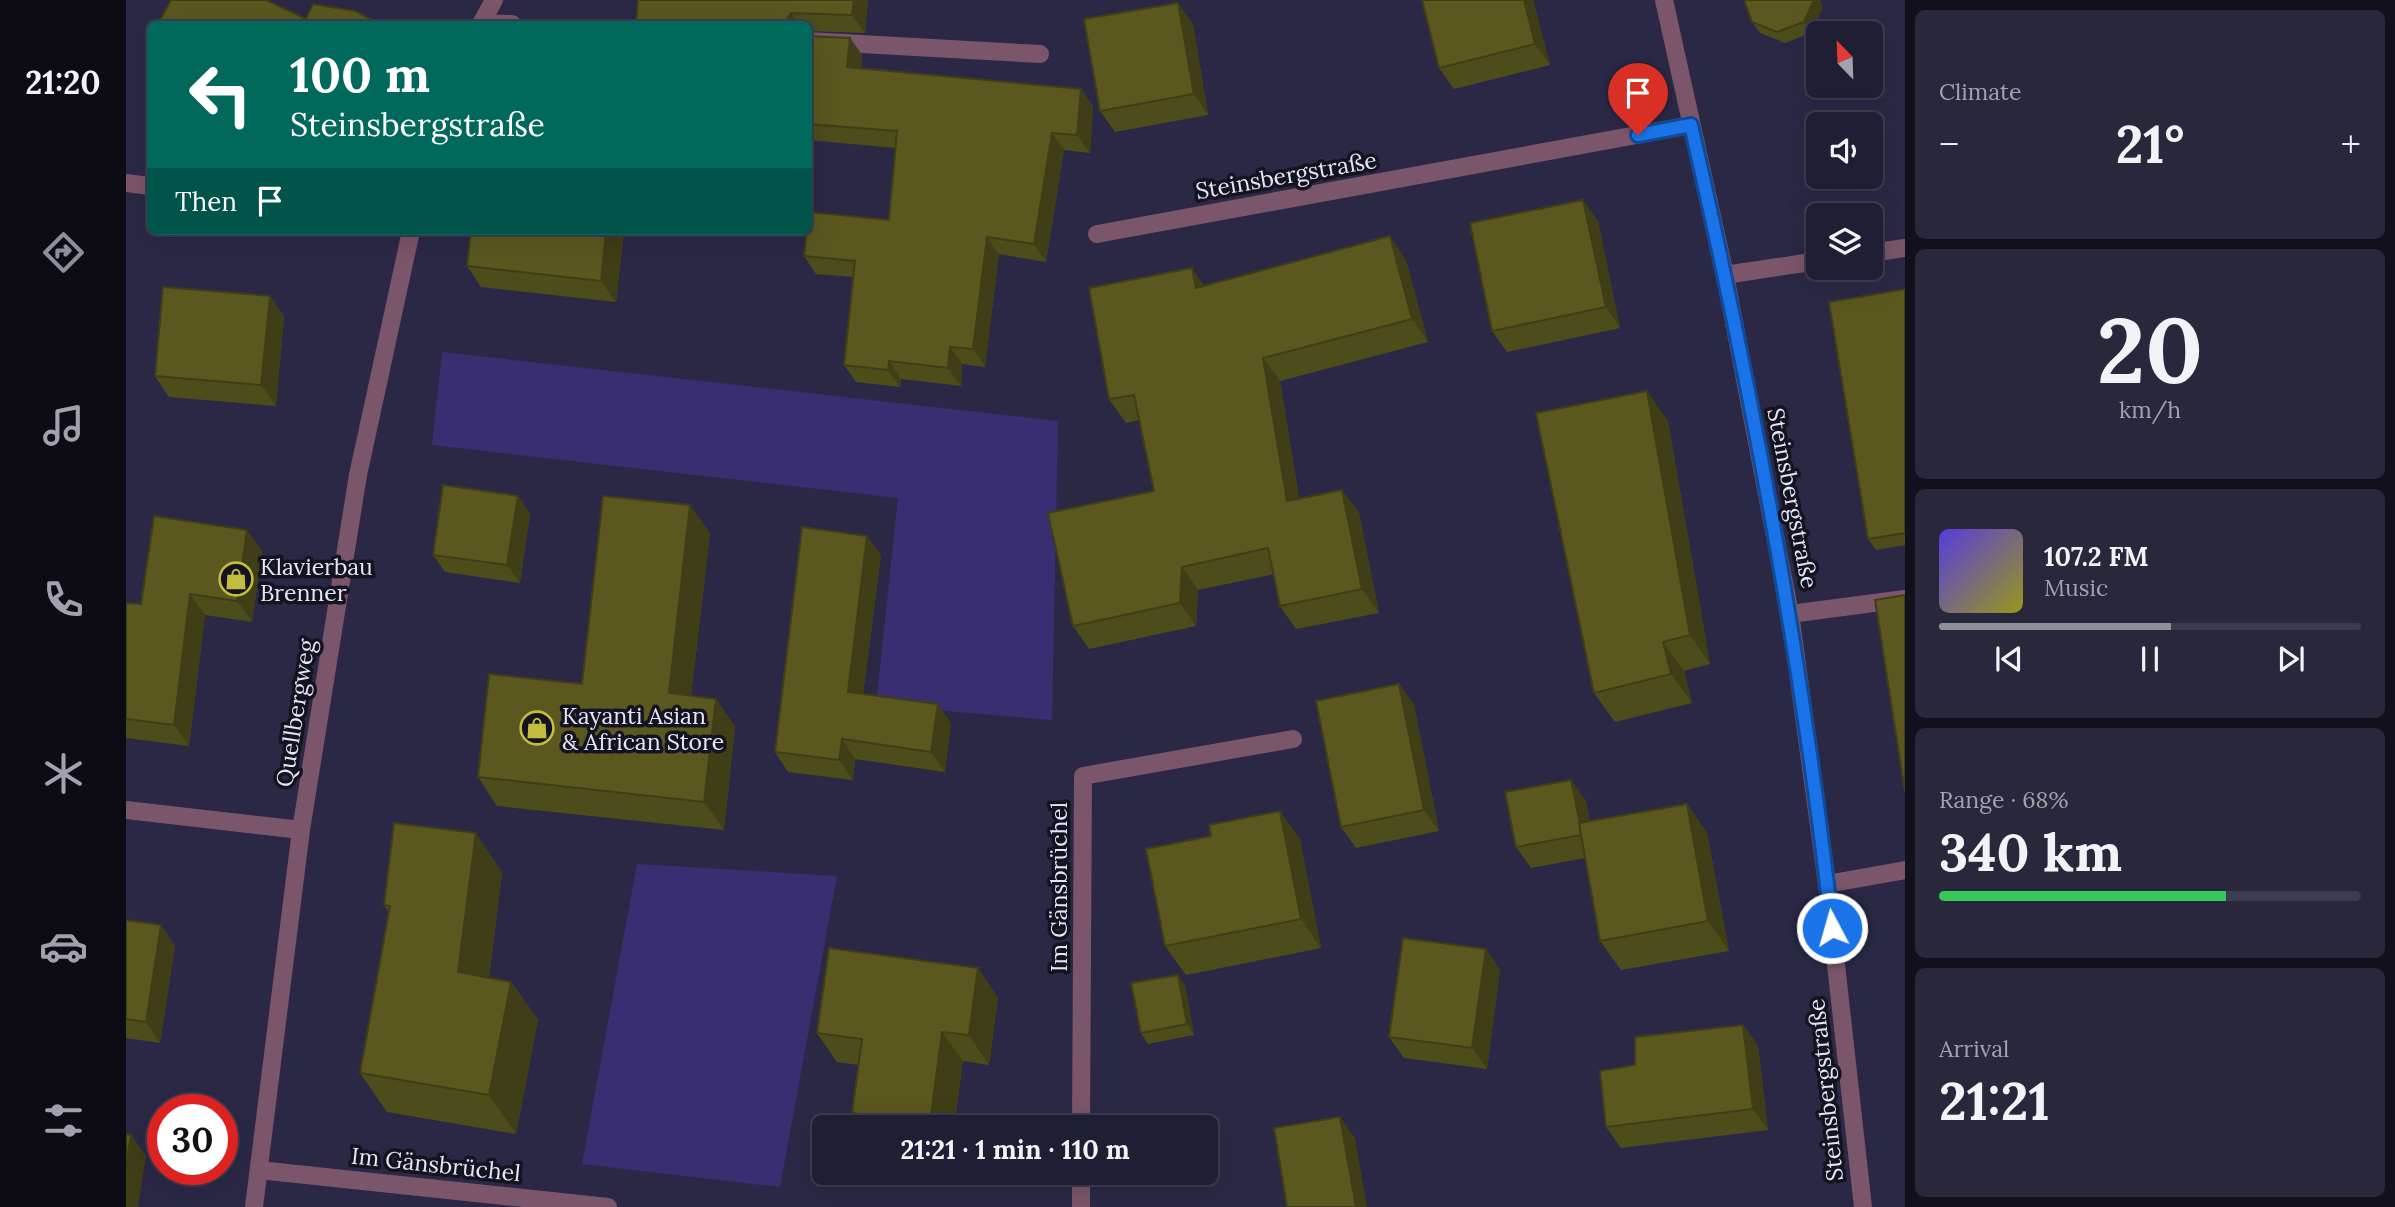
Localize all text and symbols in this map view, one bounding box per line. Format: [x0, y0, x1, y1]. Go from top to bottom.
north arrow [1806, 21, 1883, 98]
map controls [1806, 21, 1883, 280]
text: 100 m [290, 43, 430, 105]
icon: left [175, 49, 266, 140]
text: 21:20 [25, 62, 101, 103]
pin [1608, 63, 1668, 135]
icon: arrive [1619, 74, 1657, 112]
text: Climate [1939, 77, 2021, 106]
text: Steinsbergstraße [290, 104, 545, 145]
text: 21° [2116, 111, 2184, 177]
button: sound [1806, 112, 1883, 189]
text: − [1939, 120, 1959, 168]
text: + [2341, 120, 2361, 168]
street label: Steinsbergstraße [1193, 145, 1379, 205]
icon: arrive [251, 182, 289, 220]
text: Then [175, 185, 237, 218]
button: layers [1806, 203, 1883, 280]
icon: directions [39, 228, 88, 277]
text: 20 [2097, 291, 2203, 408]
text: km/h [2119, 395, 2181, 424]
icon: music [39, 401, 88, 450]
street label: Steinsbergstraße [1761, 405, 1825, 591]
text: 107.2 FM [2044, 540, 2149, 573]
place label: Klavierbau Brenner [260, 552, 373, 607]
shop icon: Klavierbau Brenner [217, 560, 255, 598]
text: Music [2044, 573, 2108, 602]
icon: phone [39, 575, 88, 624]
street label: Quellbergweg [269, 636, 321, 789]
icon: previous [1990, 640, 2028, 678]
icon: pause [2131, 640, 2169, 678]
icon: next [2272, 640, 2310, 678]
place label: Kayanti Asian & African Store [562, 701, 724, 756]
shop icon: Kayanti Asian & African Store [518, 709, 556, 747]
icon: climate [39, 749, 88, 798]
text: Range · 68% [1939, 785, 2068, 814]
street label: Im Gänsbrüchel [1044, 802, 1073, 972]
text: 340 km [1939, 819, 2122, 885]
position arrow [1795, 891, 1869, 965]
icon: car [39, 922, 88, 971]
street label: Steinsbergstraße [1801, 997, 1849, 1183]
text: Arrival [1939, 1034, 2009, 1063]
text: 21:21 [1939, 1068, 2050, 1134]
speed limit sign: 30 [147, 1094, 238, 1185]
icon: filters [39, 1096, 88, 1145]
text: 21:21 · 1 min · 110 m [900, 1133, 1130, 1166]
street label: Im Gänsbrüchel [350, 1141, 522, 1187]

